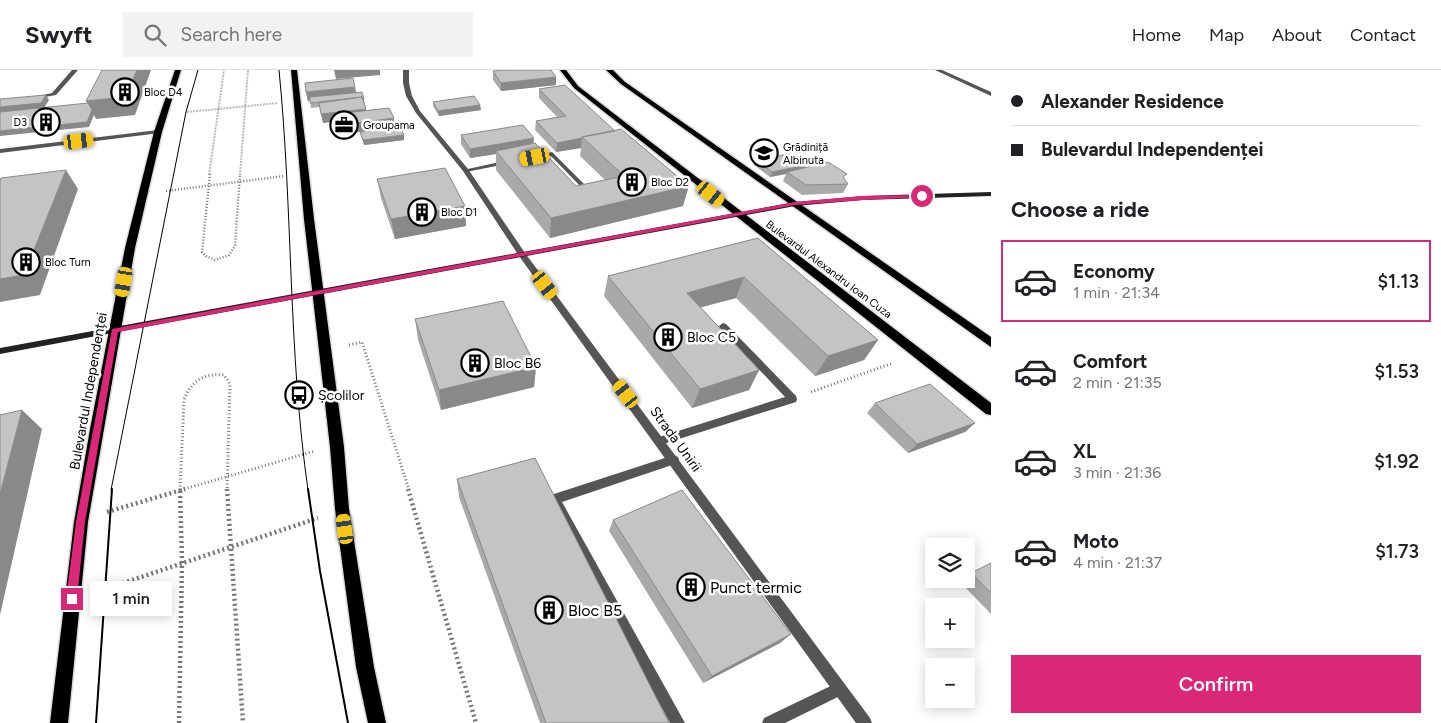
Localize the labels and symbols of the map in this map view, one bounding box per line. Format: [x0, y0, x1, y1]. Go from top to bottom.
building icon: Bloc D4 [110, 77, 140, 107]
place label: Bloc D4 [144, 86, 183, 99]
building icon: D3 [31, 107, 61, 137]
office icon: Groupama [329, 110, 359, 140]
place label: D3 [13, 116, 27, 129]
place label: Groupama [363, 119, 415, 132]
car [63, 132, 94, 150]
school or university icon: Grădiniță Albinuta [749, 138, 779, 168]
place label: Grădiniță Albinuta [783, 141, 828, 167]
car [518, 147, 551, 167]
building icon: Bloc D2 [617, 167, 647, 197]
place label: Bloc D2 [651, 176, 689, 189]
car [694, 179, 727, 209]
route start [911, 185, 933, 207]
building icon: Bloc D1 [407, 197, 437, 227]
place label: Bloc D1 [441, 206, 477, 219]
street label: Bulevardul Alexandru Ioan Cuza [763, 218, 894, 321]
building icon: Bloc Turn [11, 247, 41, 277]
place label: Bloc Turn [45, 256, 91, 269]
car [114, 266, 133, 298]
car [529, 269, 560, 301]
street label: Bulevardul Independenței [66, 311, 111, 471]
building icon: Bloc C5 [653, 322, 683, 352]
place label: Bloc C5 [687, 329, 736, 346]
building icon: Bloc B6 [460, 348, 490, 378]
place label: Bloc B6 [494, 355, 541, 372]
car [610, 378, 641, 410]
bus stop icon: Școlilor [284, 380, 314, 410]
place label: Școlilor [318, 387, 365, 404]
street label: Strada Unirii [646, 403, 705, 475]
car [335, 513, 354, 545]
building icon: Punct termic [676, 572, 706, 602]
place label: Punct termic [710, 578, 802, 597]
callout: 1 min [90, 582, 172, 616]
route end [61, 588, 83, 610]
building icon: Bloc B5 [534, 595, 564, 625]
place label: Bloc B5 [568, 601, 622, 620]

